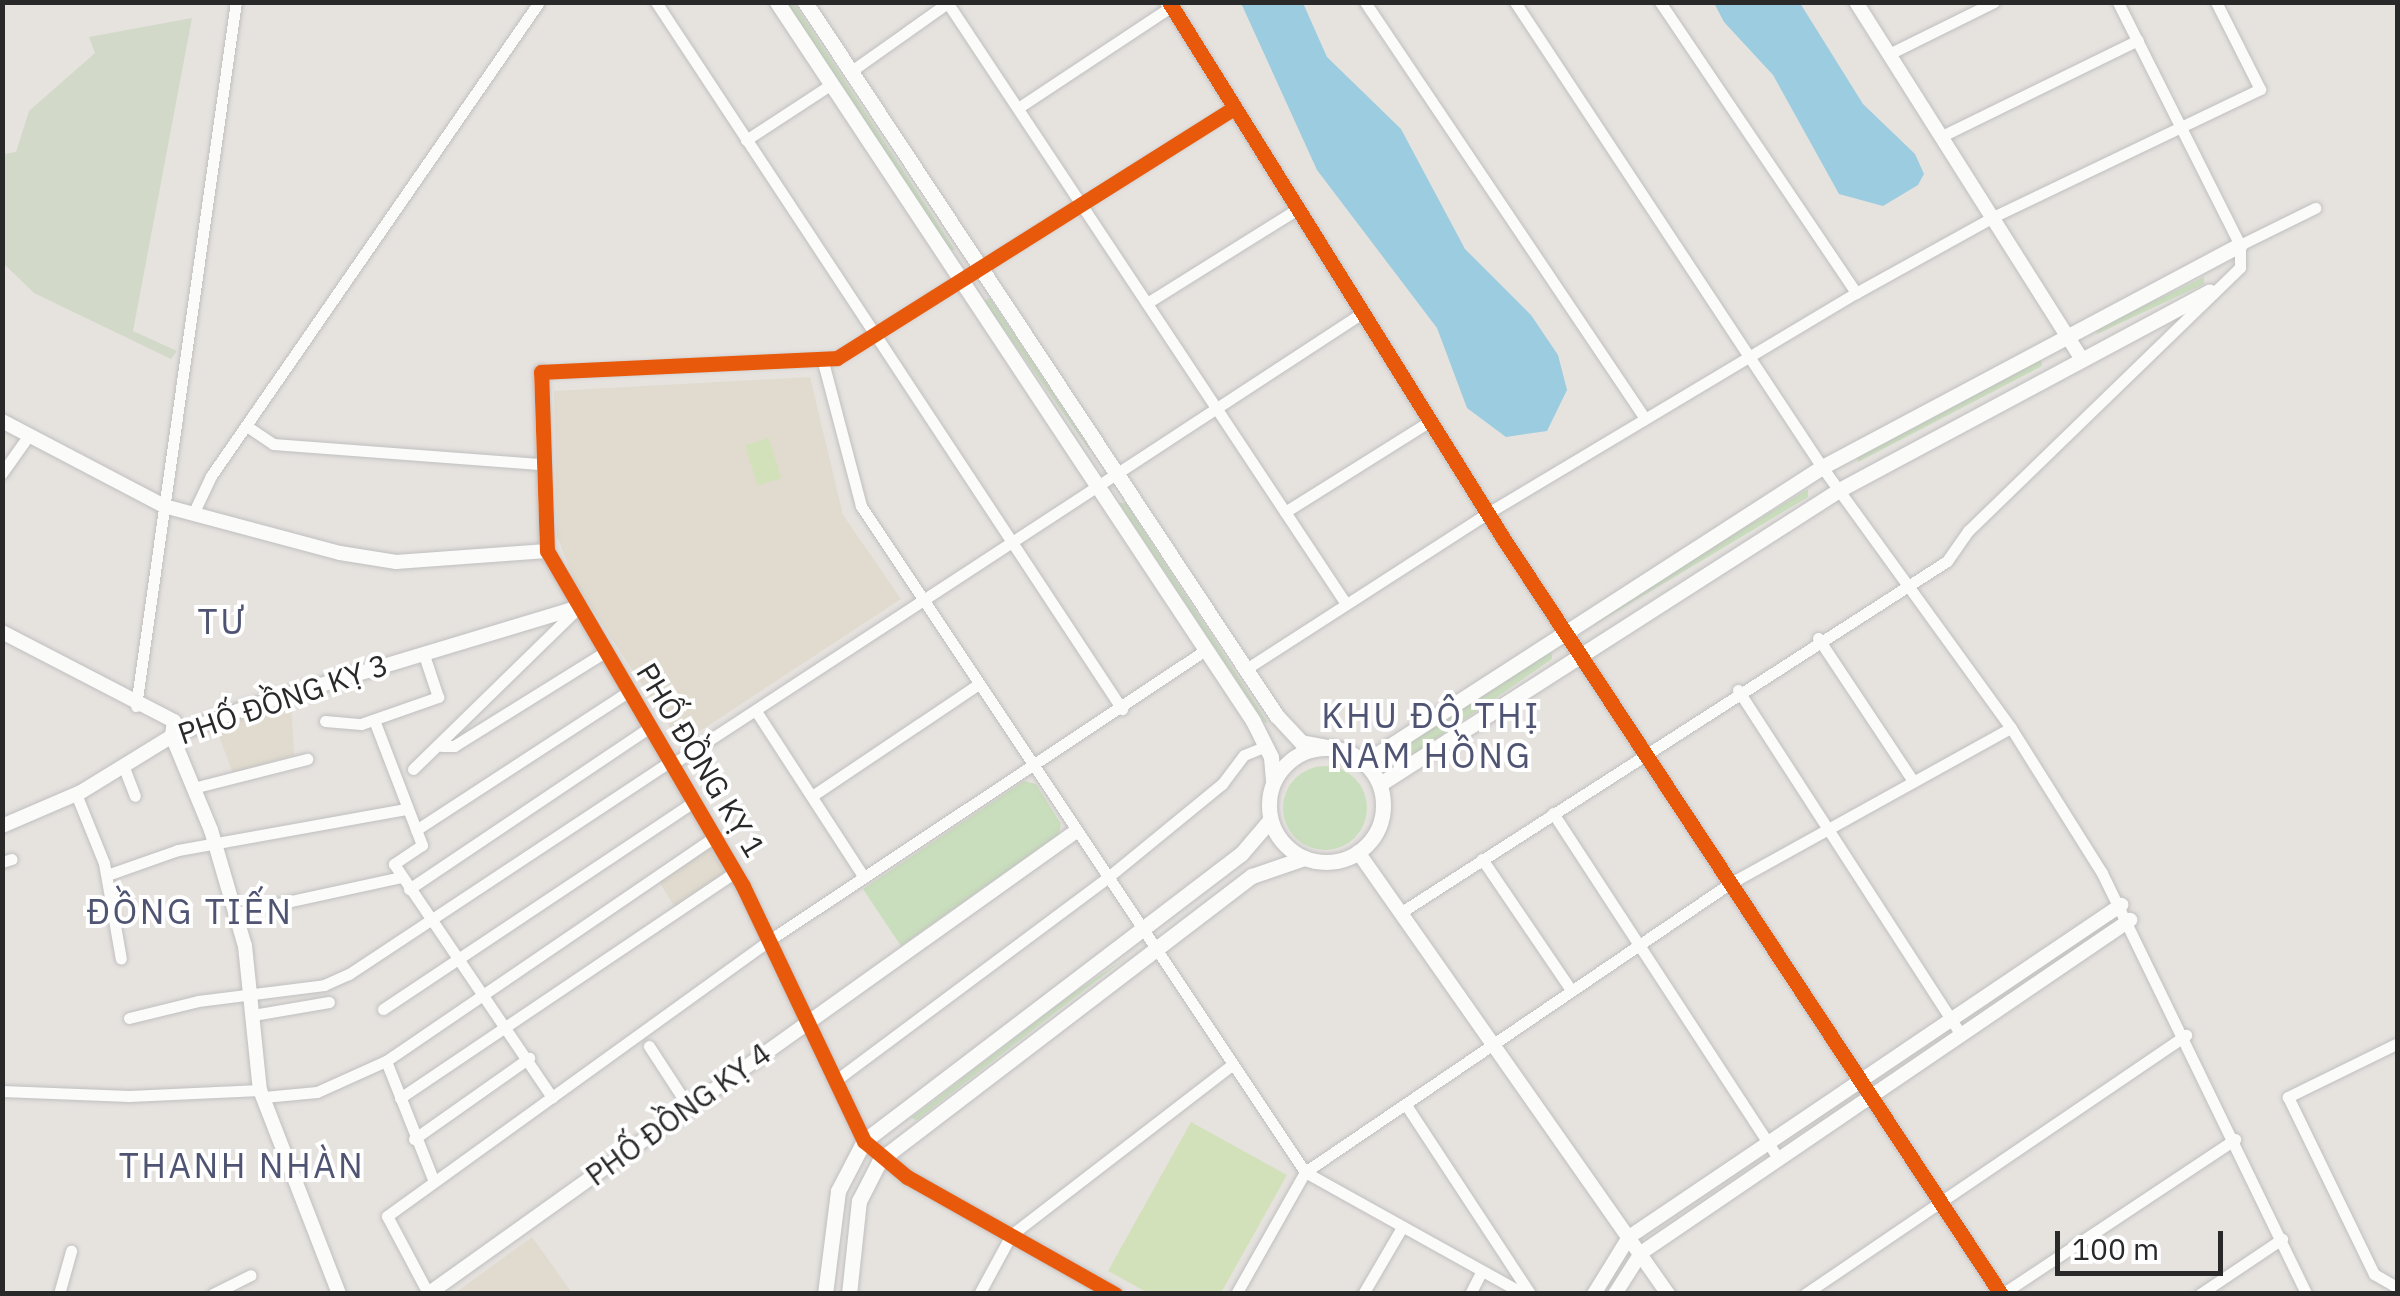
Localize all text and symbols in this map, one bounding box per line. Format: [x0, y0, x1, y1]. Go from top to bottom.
district label: TƯ [198, 600, 246, 642]
street label: PHỐ ĐỒNG KỴ 3 [173, 646, 393, 752]
street label: PHỐ ĐỒNG KỴ 1 [629, 657, 773, 863]
district label: KHU ĐÔ THỊ NAM HỒNG [1321, 694, 1541, 776]
district label: ĐỒNG TIẾN [86, 890, 294, 932]
street label: PHỐ ĐỒNG KỴ 4 [579, 1035, 777, 1193]
district label: THANH NHÀN [119, 1144, 365, 1186]
scale bar [2060, 1211, 2228, 1273]
text: 100 m [2072, 1229, 2159, 1268]

